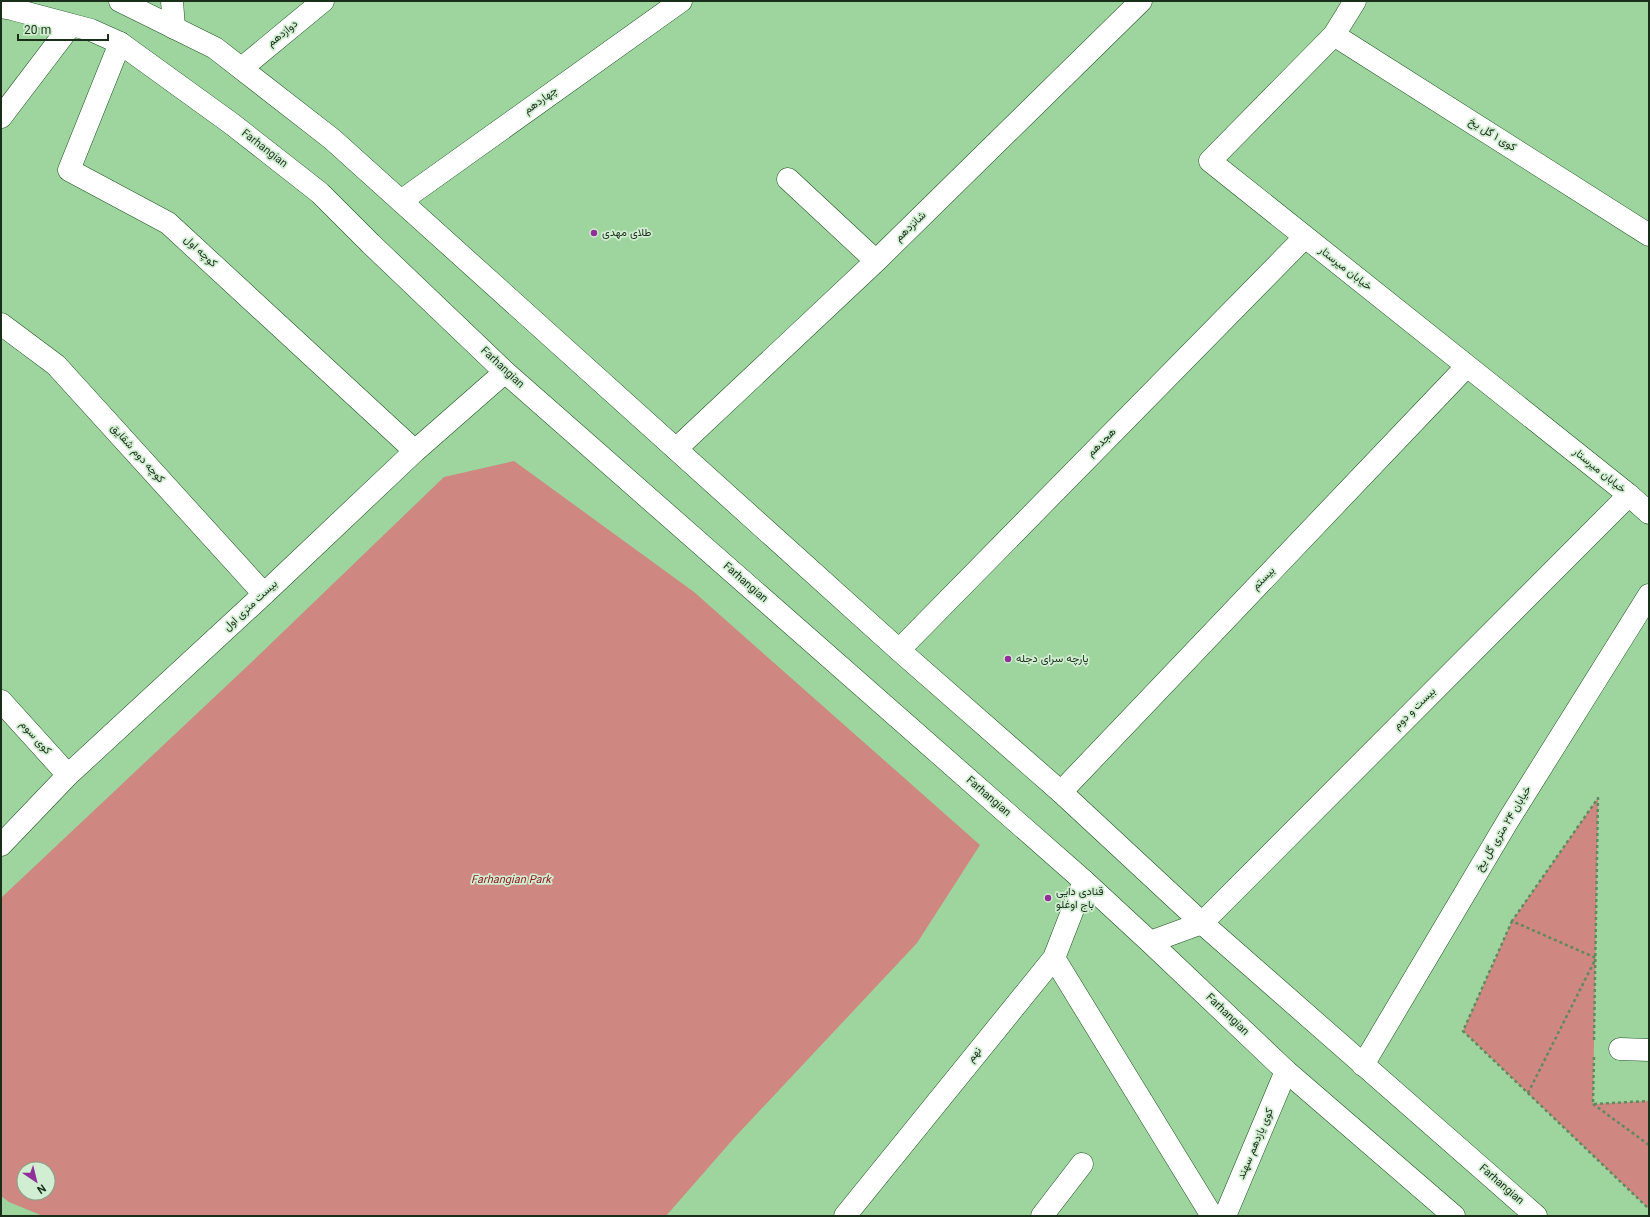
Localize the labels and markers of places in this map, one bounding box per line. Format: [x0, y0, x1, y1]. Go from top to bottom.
place label: طلای مهدی [602, 225, 651, 242]
marker: طلای مهدی [589, 228, 599, 238]
place label: پارچه سرای دجله [1016, 651, 1089, 668]
marker: پارچه سرای دجله [1003, 654, 1013, 664]
place label: قنادی دایی باج اوغلو [1056, 884, 1103, 914]
marker: قنادی دایی باج اوغلو [1043, 893, 1053, 903]

